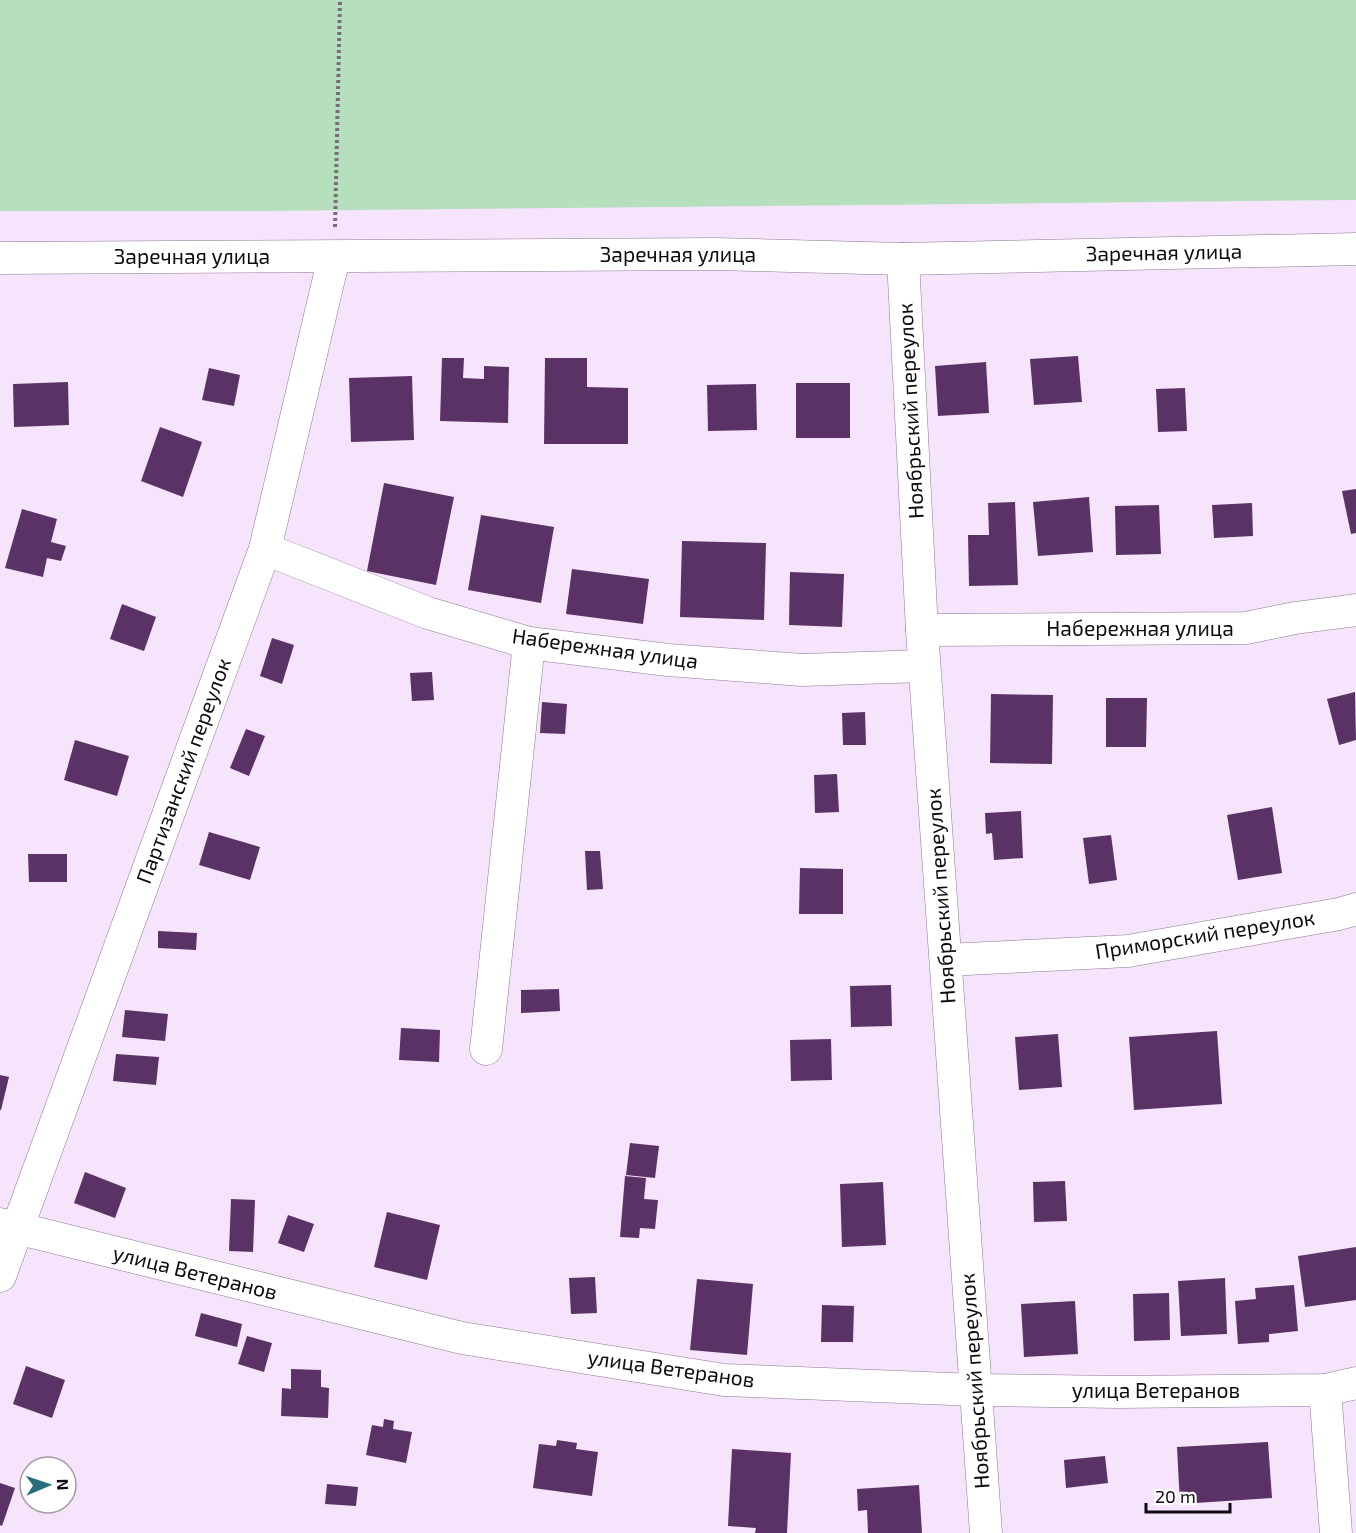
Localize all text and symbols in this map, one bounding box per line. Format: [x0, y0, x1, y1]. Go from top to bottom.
street label: Заречная улица [1086, 238, 1242, 266]
street label: Заречная улица [600, 241, 756, 267]
street label: Заречная улица [114, 243, 270, 269]
street label: Ноябрьский переулок [891, 303, 929, 520]
street label: Набережная улица [1046, 615, 1234, 641]
street label: Набережная улица [510, 622, 700, 674]
street label: Партизанский переулок [130, 654, 236, 887]
street label: Ноябрьский переулок [920, 787, 961, 1005]
street label: Приморский переулок [1093, 904, 1316, 964]
street label: улица Ветеранов [110, 1239, 280, 1305]
street label: Ноябрьский переулок [954, 1272, 995, 1490]
street label: улица Ветеранов [586, 1343, 756, 1393]
street label: улица Ветеранов [1072, 1377, 1240, 1403]
north arrow [18, 1455, 78, 1515]
scale bar [1146, 1476, 1230, 1514]
text: N [54, 1478, 73, 1491]
text: 20 m [1155, 1485, 1196, 1507]

